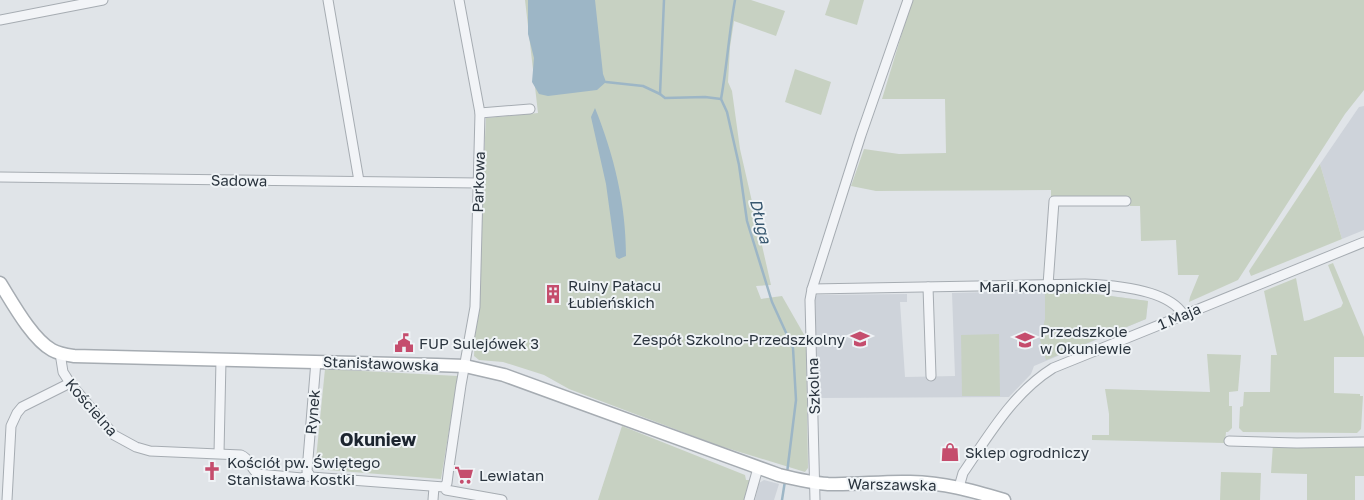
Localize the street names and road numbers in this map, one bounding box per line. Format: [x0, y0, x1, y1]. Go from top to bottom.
street label: Parkowa [468, 151, 488, 213]
street label: Sadowa [211, 171, 267, 189]
street label: Marii Konopnickiej [979, 277, 1111, 295]
street label: 1 Maja [1155, 299, 1203, 333]
street label: Stanisławowska [323, 352, 439, 374]
street label: Szkolna [803, 357, 823, 415]
street label: Kościelna [62, 375, 122, 439]
street label: Rynek [301, 388, 323, 435]
street label: Warszawska [847, 474, 937, 494]

